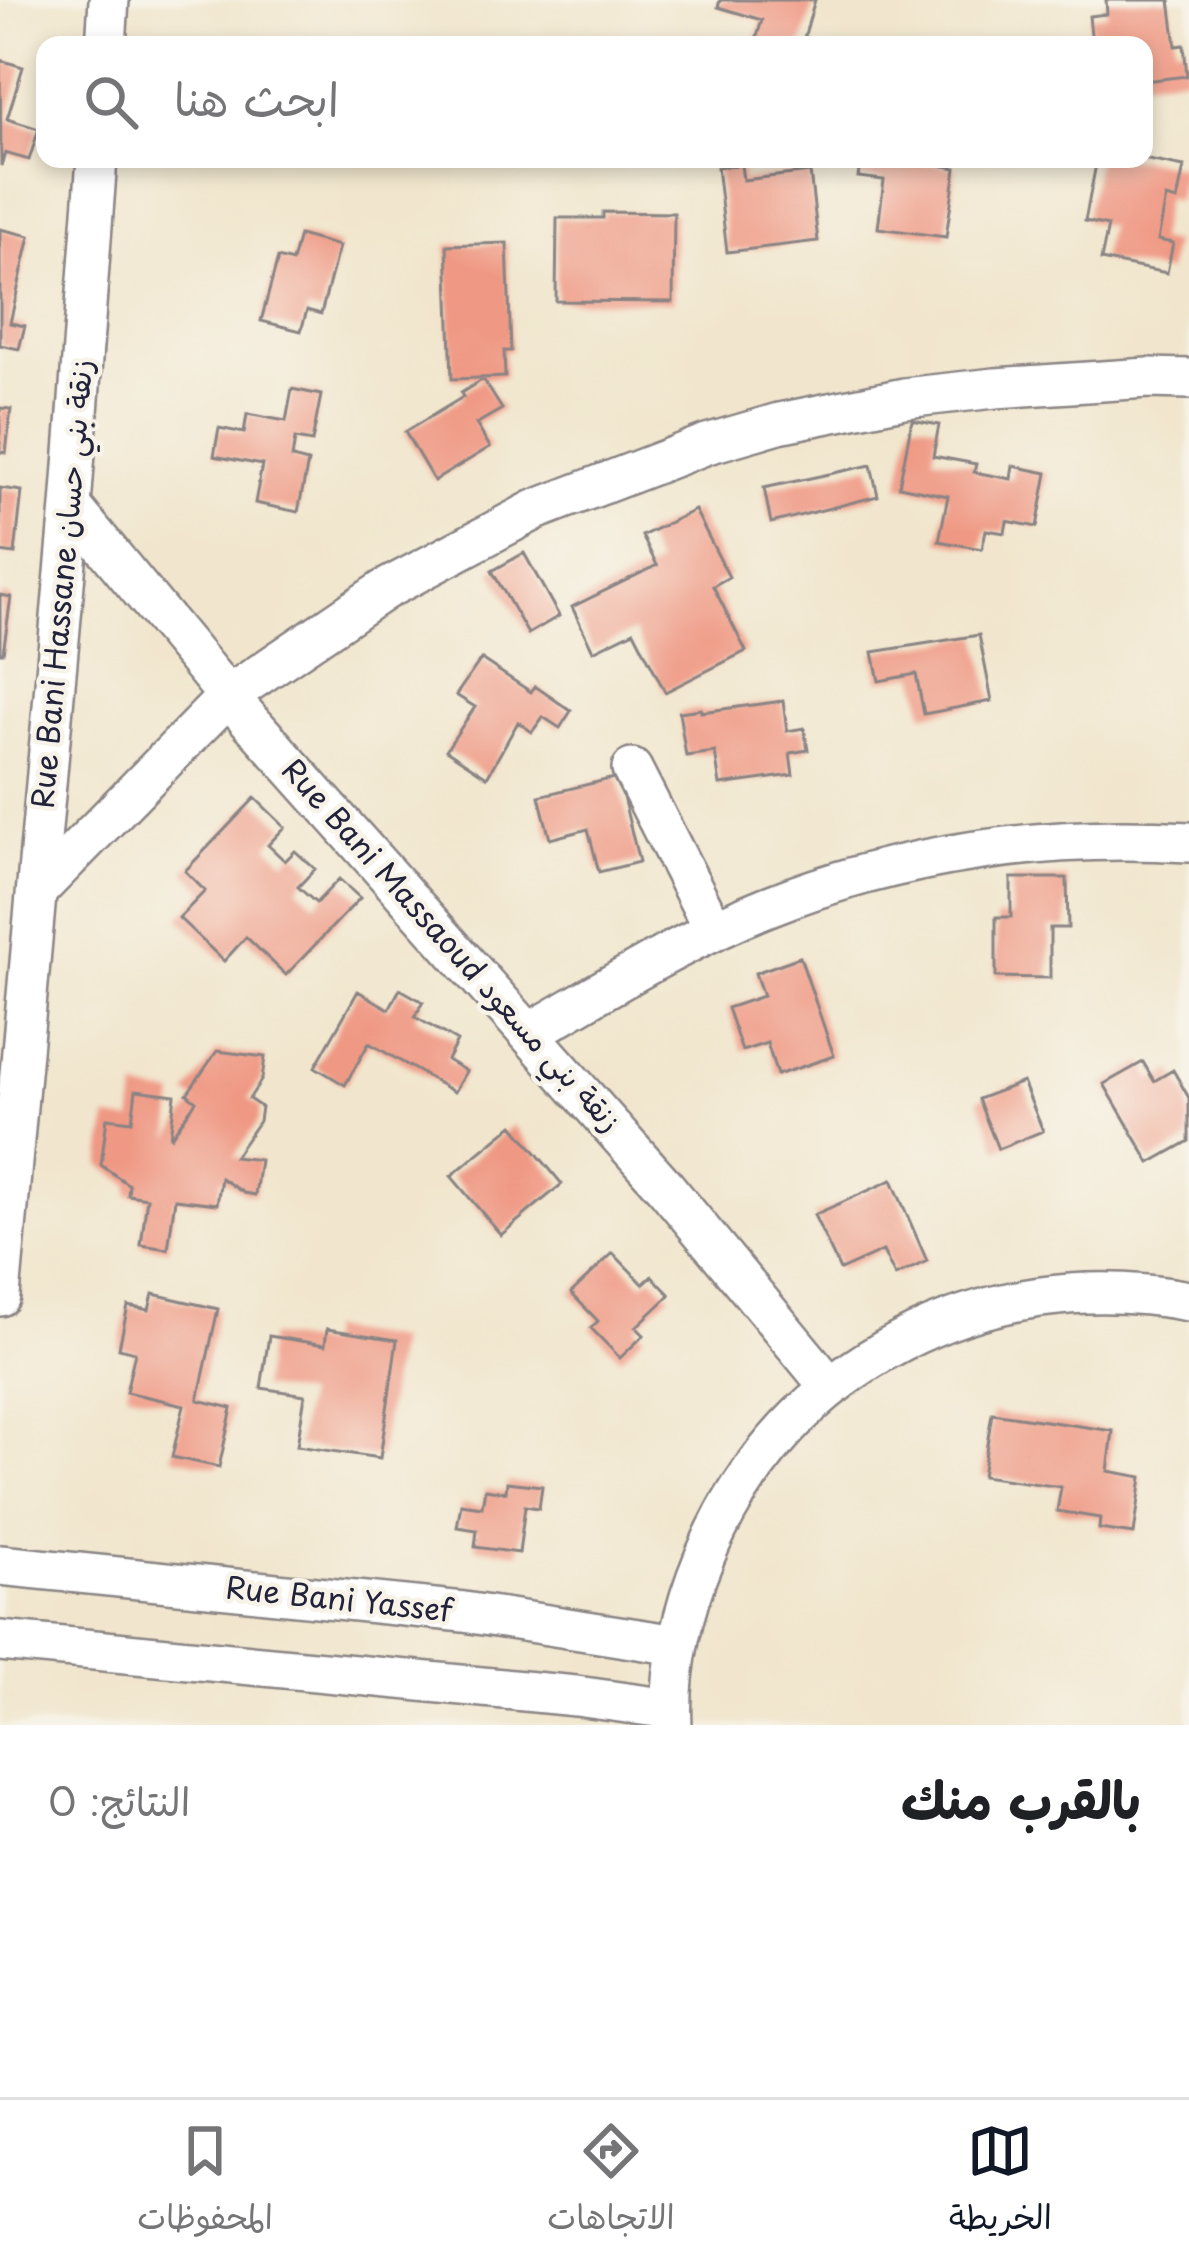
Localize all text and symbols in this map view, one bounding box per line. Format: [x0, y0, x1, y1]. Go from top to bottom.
search box [36, 36, 1153, 168]
text: ابحث هنا [174, 63, 339, 131]
icon: search [78, 69, 144, 135]
street label: Rue Bani Hassane زنقة بني حسان [18, 357, 109, 811]
street label: Rue Bani Massaoud زنقة بني مسعود [268, 748, 633, 1145]
street label: Rue Bani Yassef [224, 1563, 456, 1632]
text: بالقرب منك [901, 1759, 1141, 1836]
text: النتائج: 0 [48, 1770, 190, 1829]
tab: المحفوظات [137, 2118, 273, 2247]
tab: الاتجاهات [547, 2118, 675, 2247]
tab: الخريطة [949, 2118, 1052, 2247]

